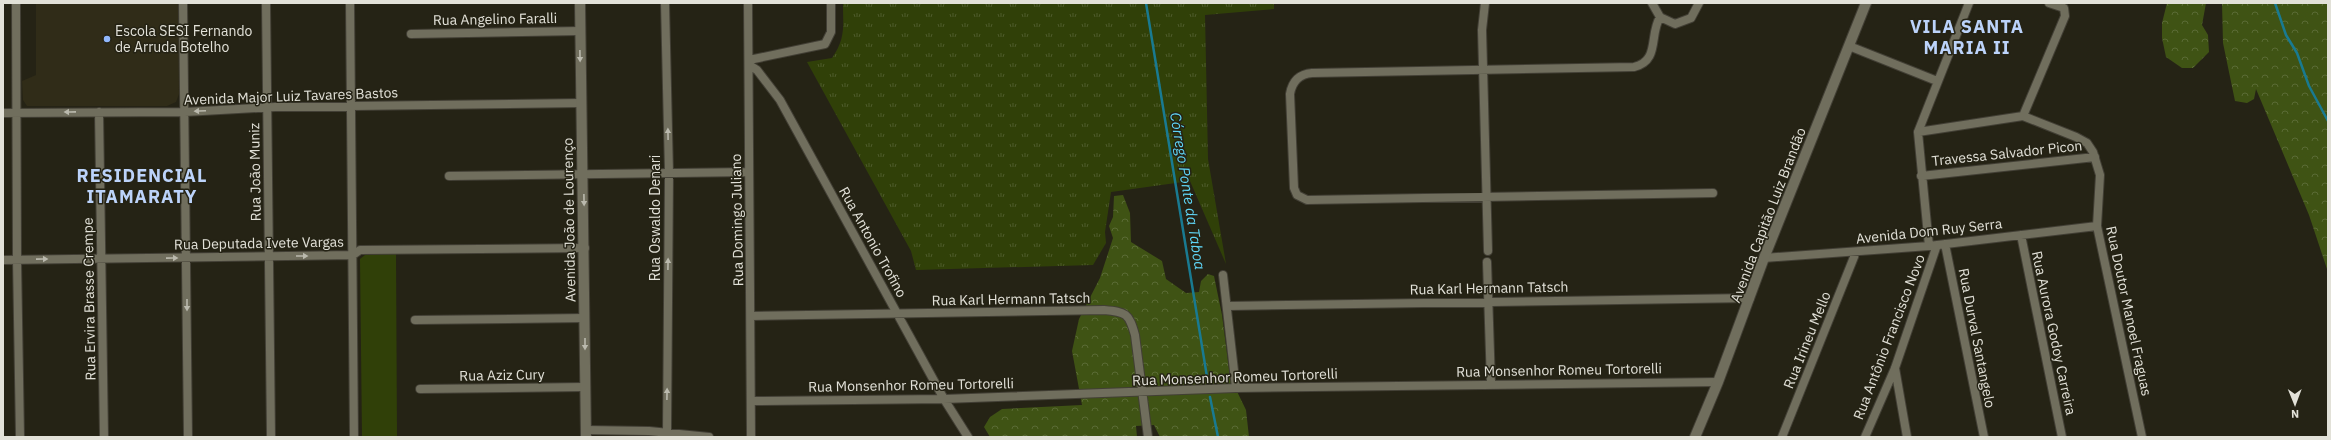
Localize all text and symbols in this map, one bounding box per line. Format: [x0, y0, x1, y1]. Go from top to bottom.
street label: Rua Angelino Faralli [433, 9, 557, 29]
district label: VILA SANTA MARIA II [1910, 15, 2024, 59]
place label: Escola SESI Fernando de Arruda Botelho [115, 22, 252, 56]
marker: Escola SESI Fernando de Arruda Botelho [102, 34, 112, 44]
one-way arrow [577, 50, 583, 63]
street label: Avenida Major Luiz Tavares Bastos [183, 83, 399, 109]
one-way arrow [194, 108, 206, 115]
one-way arrow [63, 109, 76, 115]
water label: Córrego Ponte da Taboa [1166, 111, 1210, 271]
street label: Rua João Muniz [245, 122, 265, 221]
street label: Avenida Capitão Luiz Brandão [1726, 125, 1810, 305]
one-way arrow [665, 127, 671, 140]
street label: Travessa Salvador Picon [1931, 136, 2083, 170]
street label: Avenida João de Lourenço [559, 138, 579, 302]
street label: Rua Domingo Juliano [727, 153, 747, 287]
street label: Rua Oswaldo Denari [646, 155, 664, 281]
district label: RESIDENCIAL ITAMARATY [77, 164, 207, 208]
street label: Rua Antonio Trofino [835, 183, 911, 301]
one-way arrow [581, 194, 587, 207]
street label: Avenida Dom Ruy Serra [1855, 214, 2004, 248]
street label: Rua Ervira Brasse Crempe [79, 217, 99, 381]
street label: Rua Doutor Manoel Fraguas [2102, 224, 2156, 398]
street label: Rua Deputada Ivete Vargas [174, 233, 344, 253]
street label: Rua Aurora Godoy Carreira [2028, 249, 2080, 417]
street label: Rua Antônio Francisco Novo [1849, 252, 1929, 422]
one-way arrow [296, 253, 309, 259]
one-way arrow [166, 254, 178, 261]
one-way arrow [36, 256, 49, 262]
one-way arrow [665, 257, 671, 270]
street label: Rua Durval Santangelo [1955, 266, 1999, 410]
street label: Rua Karl Hermann Tatsch [1409, 278, 1569, 298]
street label: Rua Karl Hermann Tatsch [931, 289, 1091, 309]
street label: Rua Irineu Mello [1779, 289, 1835, 391]
one-way arrow [184, 299, 190, 312]
one-way arrow [582, 338, 588, 351]
street label: Rua Monsenhor Romeu Tortorelli [1456, 359, 1662, 381]
street label: Rua Monsenhor Romeu Tortorelli [1132, 364, 1338, 390]
street label: Rua Aziz Cury [459, 365, 545, 385]
street label: Rua Monsenhor Romeu Tortorelli [808, 374, 1014, 396]
north arrow [2275, 384, 2315, 424]
one-way arrow [664, 387, 670, 400]
text: N [2291, 407, 2299, 421]

